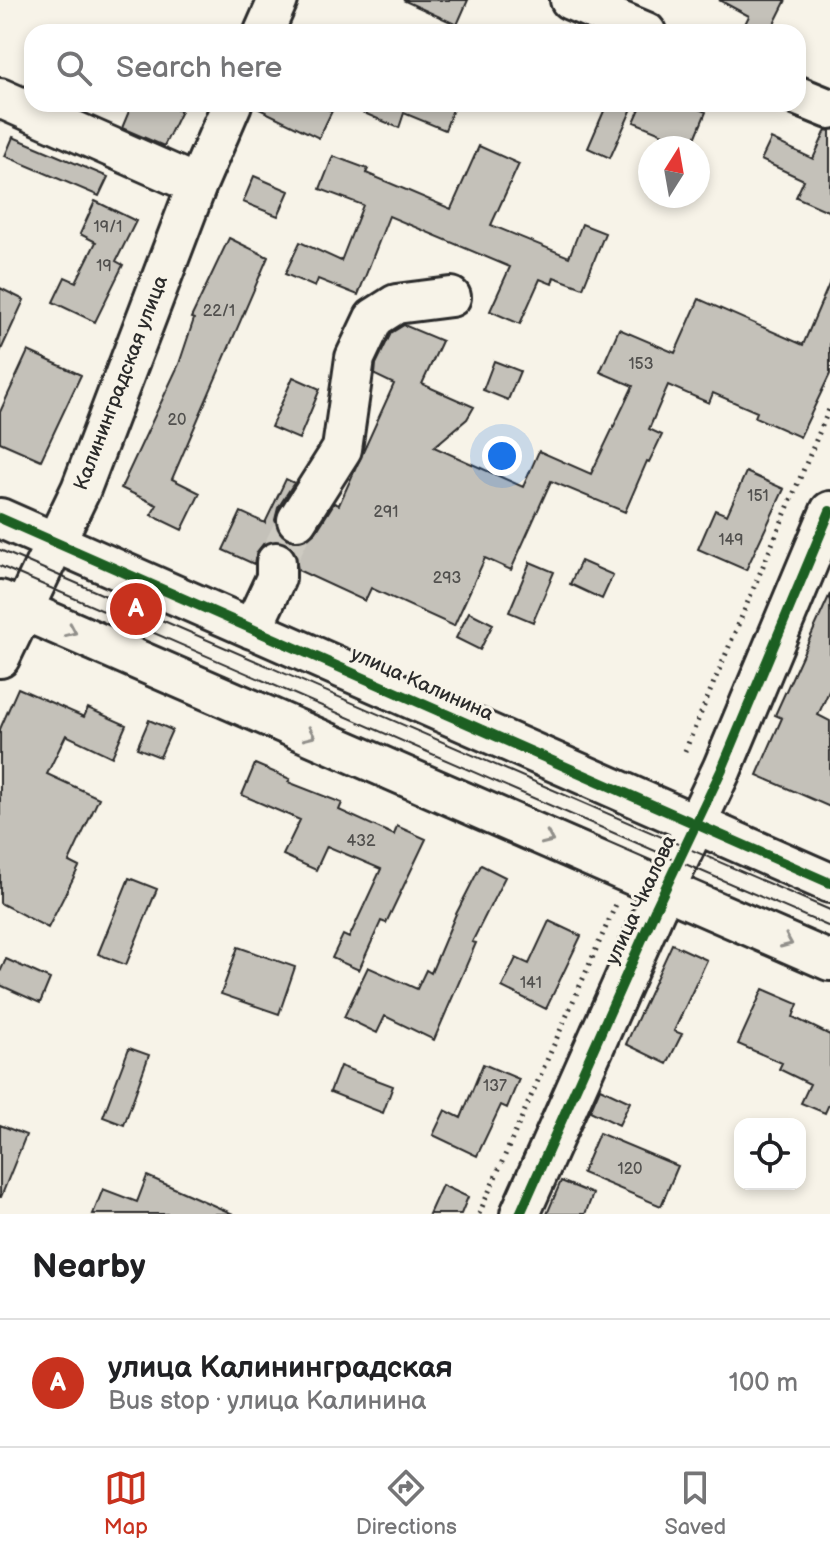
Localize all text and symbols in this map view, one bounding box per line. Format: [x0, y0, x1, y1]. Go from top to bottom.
search box [24, 24, 806, 112]
icon: search [52, 46, 96, 90]
text: Search here [116, 50, 282, 86]
north arrow [638, 136, 710, 208]
house number: 19/1 [94, 218, 122, 237]
house number: 19 [96, 257, 112, 276]
street label: Калининградская улица [69, 272, 173, 494]
house number: 22/1 [203, 302, 235, 321]
house number: 153 [628, 355, 654, 374]
house number: 20 [168, 411, 186, 430]
your location [482, 436, 522, 476]
house number: 151 [747, 487, 769, 506]
house number: 291 [374, 503, 398, 522]
house number: 149 [718, 531, 744, 550]
house number: 293 [433, 569, 461, 588]
pin: A [110, 579, 162, 639]
one-way arrow [63, 621, 78, 637]
street label: улица Калинина [347, 642, 497, 726]
one-way arrow [302, 725, 316, 741]
one-way arrow [540, 829, 554, 845]
street label: улица Чкалова [600, 831, 682, 969]
house number: 432 [346, 832, 376, 851]
one-way arrow [778, 933, 793, 949]
house number: 141 [520, 974, 542, 993]
house number: 137 [483, 1077, 507, 1096]
map controls [734, 1118, 806, 1190]
button: locate [734, 1118, 806, 1190]
house number: 120 [617, 1160, 643, 1179]
text: Nearby [32, 1246, 146, 1287]
text: улица Калининградская [108, 1350, 453, 1386]
text: A [50, 1368, 66, 1399]
text: 100 m [729, 1368, 798, 1399]
text: Bus stop · улица Калинина [108, 1386, 427, 1417]
tab: Map [104, 1466, 148, 1541]
tab: Directions [356, 1466, 457, 1541]
tab: Saved [664, 1466, 726, 1541]

